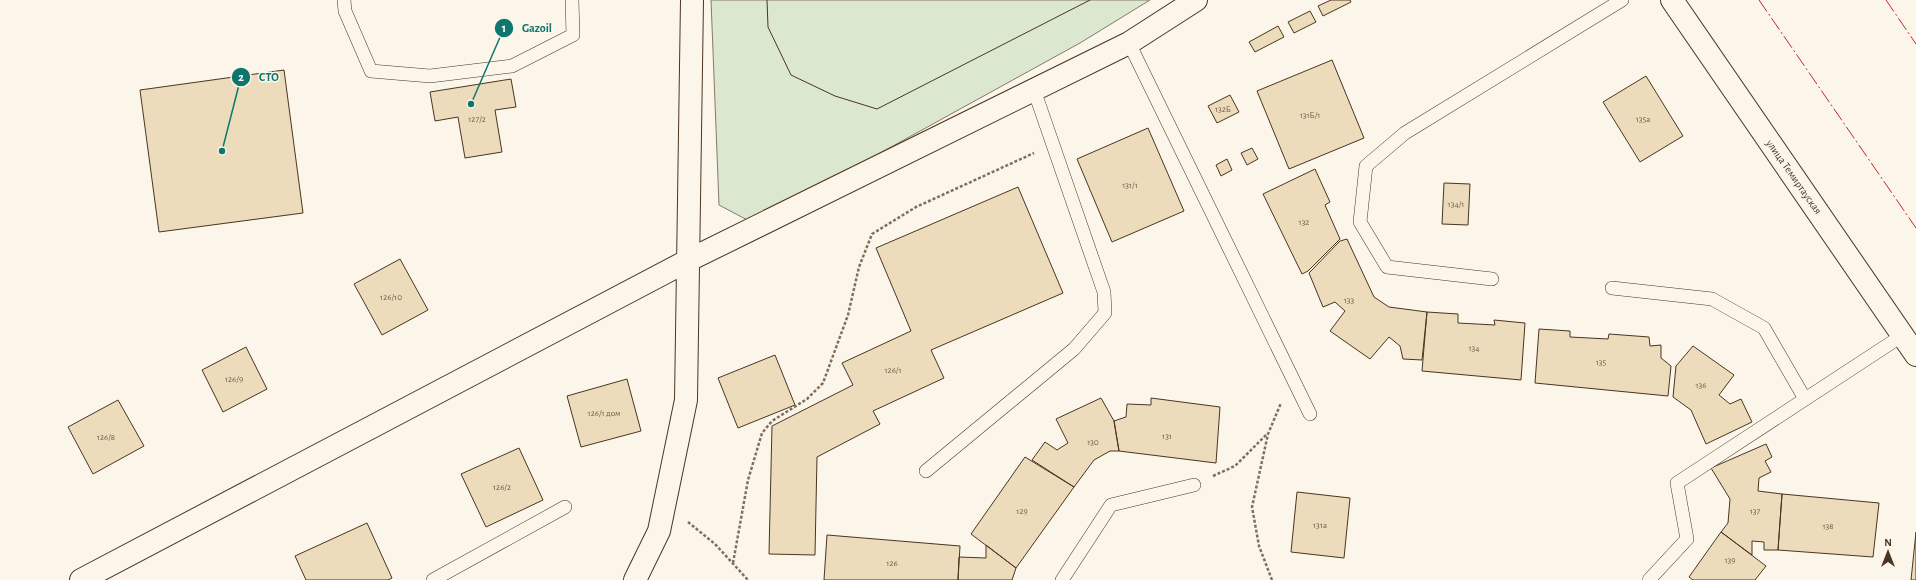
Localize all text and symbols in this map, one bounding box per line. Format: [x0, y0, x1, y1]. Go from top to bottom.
callout: Gazoil [494, 16, 560, 40]
text: 1 [502, 22, 506, 34]
text: Gazoil [522, 22, 552, 34]
callout: СТО [231, 65, 287, 89]
text: 2 [238, 71, 244, 83]
text: СТО [259, 71, 279, 83]
house number: 132Б [1215, 105, 1231, 114]
house number: 131Б/1 [1300, 111, 1320, 120]
house number: 127/2 [468, 115, 486, 124]
house number: 135а [1636, 115, 1650, 124]
street label: улица Темиртауская [1764, 137, 1824, 216]
house number: 131/1 [1122, 181, 1138, 190]
house number: 134/1 [1448, 200, 1464, 209]
house number: 132 [1299, 218, 1309, 227]
house number: 126/10 [380, 293, 402, 302]
house number: 133 [1344, 296, 1355, 305]
house number: 134 [1468, 344, 1480, 353]
house number: 135 [1596, 358, 1607, 367]
house number: 126/1 [884, 366, 902, 375]
house number: 126/9 [225, 375, 243, 384]
house number: 136 [1695, 381, 1707, 390]
house number: 126/1 дом [588, 409, 620, 418]
house number: 131 [1162, 432, 1172, 441]
house number: 126/8 [97, 433, 115, 442]
house number: 130 [1087, 438, 1099, 447]
house number: 126/2 [493, 483, 511, 492]
house number: 129 [1016, 507, 1028, 516]
house number: 137 [1750, 507, 1761, 516]
house number: 131а [1313, 521, 1327, 530]
house number: 138 [1822, 522, 1834, 531]
north arrow [1868, 532, 1908, 572]
text: N [1884, 537, 1892, 548]
house number: 139 [1724, 556, 1736, 565]
house number: 126 [886, 559, 898, 568]

